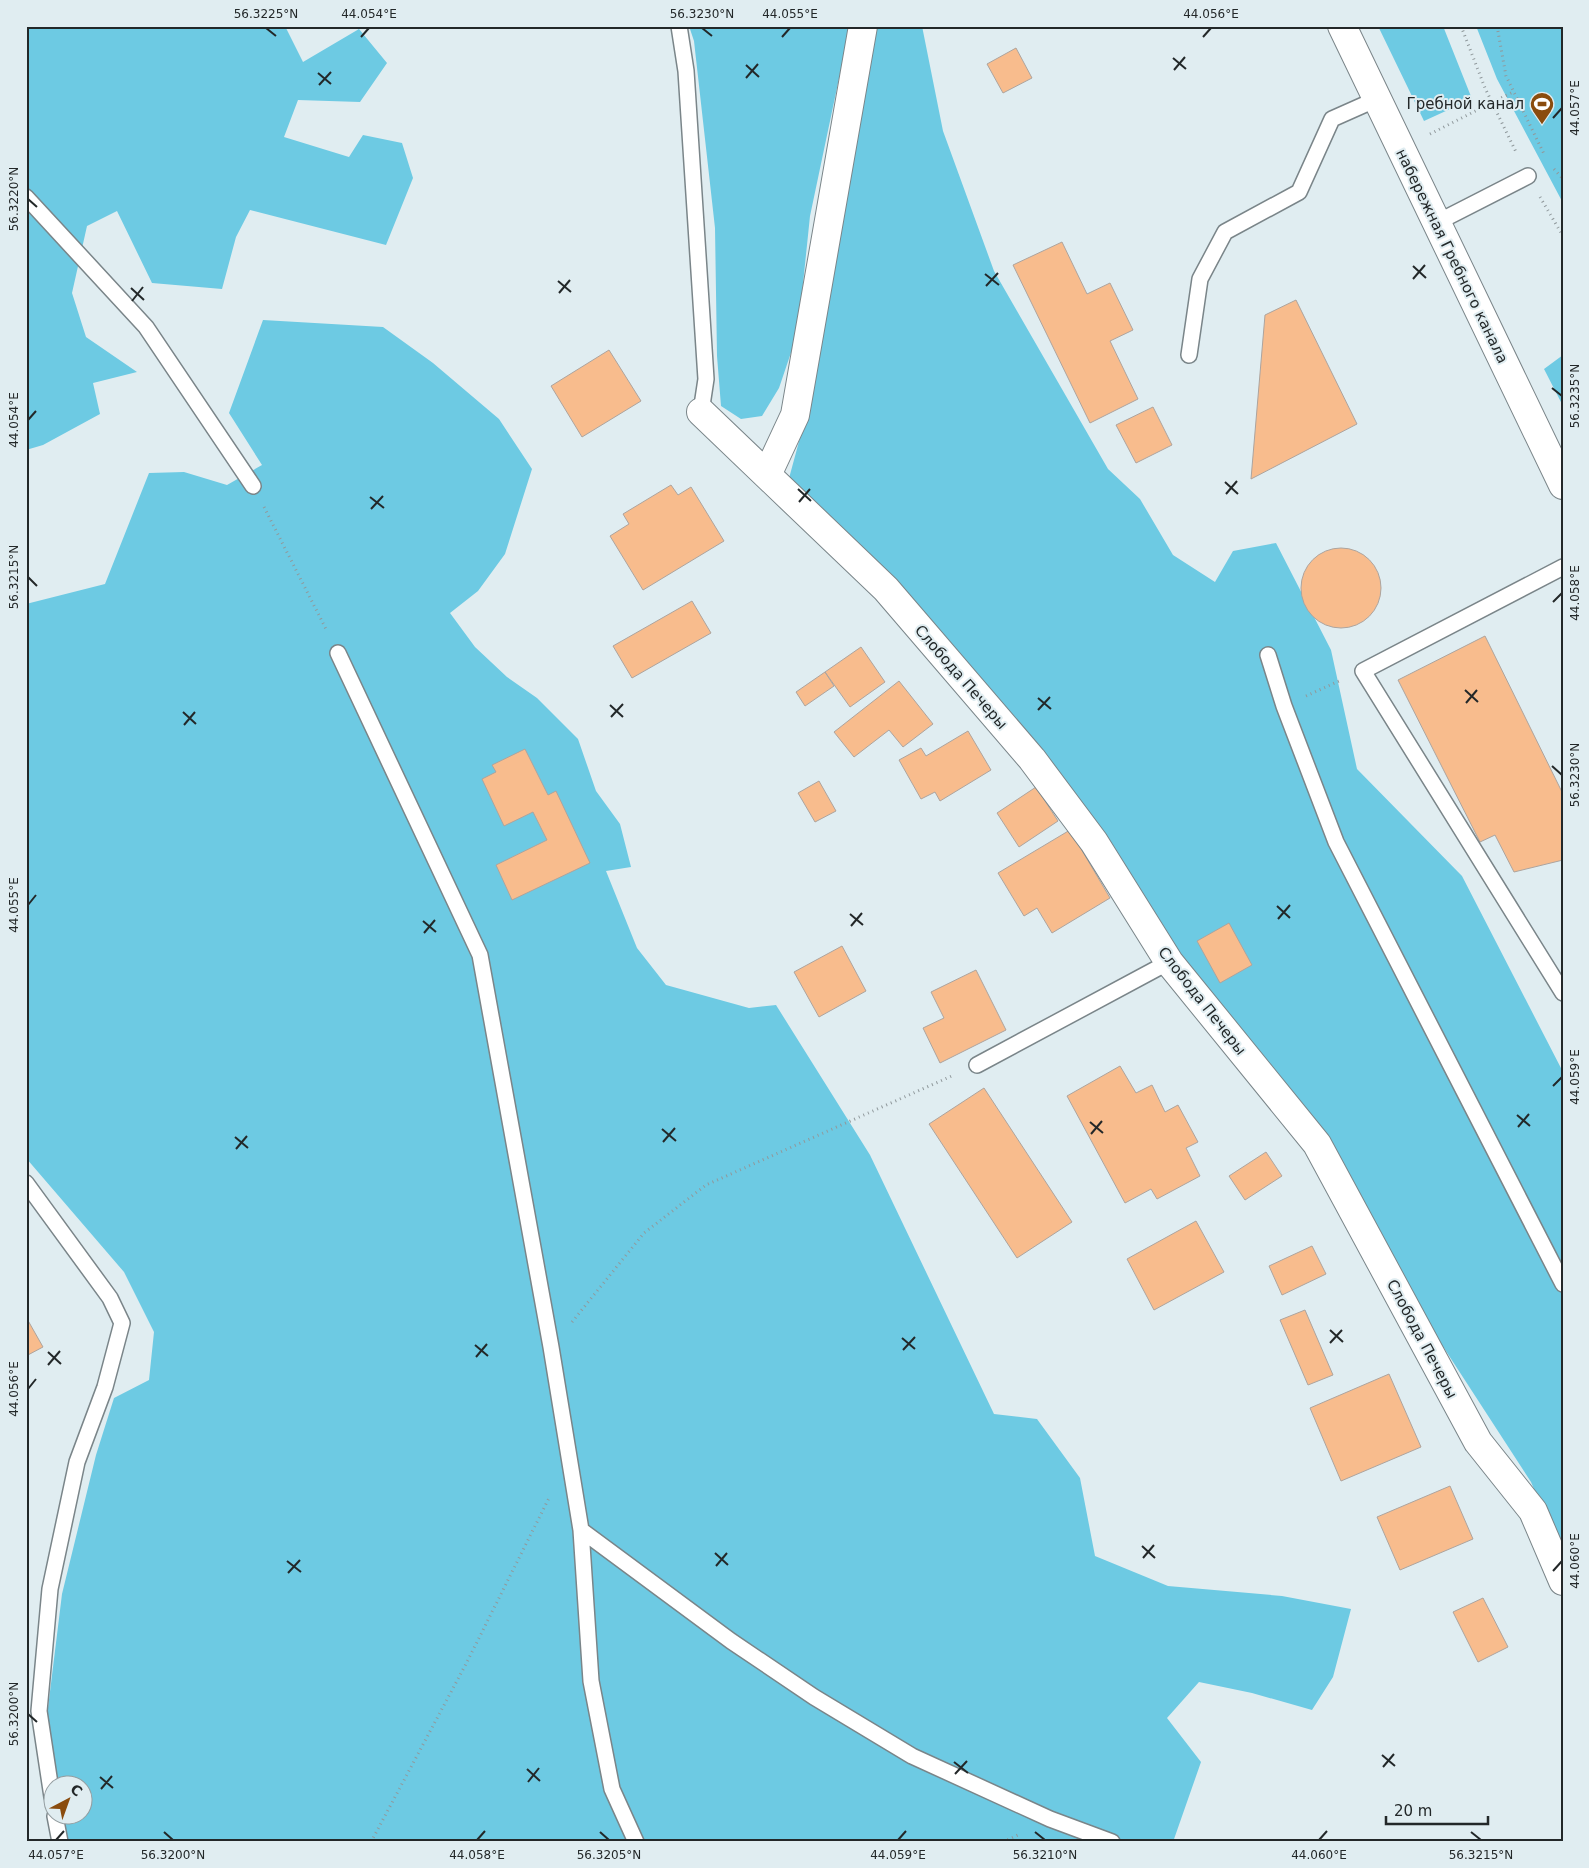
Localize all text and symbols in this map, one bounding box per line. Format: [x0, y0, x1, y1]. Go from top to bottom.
text: 56.3225°N [234, 7, 298, 21]
text: 44.054°E [341, 7, 397, 21]
text: 56.3230°N [670, 7, 734, 21]
text: 44.055°E [762, 7, 818, 21]
text: 44.056°E [1183, 7, 1239, 21]
text: 44.057°E [1568, 80, 1582, 136]
sports icon: Гребной канал [1529, 91, 1555, 125]
place label: Гребной канал [1407, 95, 1524, 113]
street label: набережная Гребного канала [1392, 146, 1512, 366]
text: 56.3220°N [7, 167, 21, 231]
text: 56.3235°N [1568, 364, 1582, 428]
text: 44.054°E [7, 392, 21, 448]
text: 56.3215°N [7, 545, 21, 609]
text: 44.058°E [1568, 565, 1582, 621]
street label: Слобода Печеры [911, 621, 1011, 733]
text: 56.3230°N [1568, 743, 1582, 807]
text: 44.055°E [7, 877, 21, 933]
street label: Слобода Печеры [1154, 943, 1250, 1059]
text: 44.059°E [1568, 1049, 1582, 1105]
street label: Слобода Печеры [1383, 1277, 1461, 1401]
text: 44.056°E [7, 1361, 21, 1417]
text: 44.060°E [1568, 1533, 1582, 1589]
text: 56.3200°N [7, 1682, 21, 1746]
north arrow [42, 1776, 92, 1826]
text: С [67, 1781, 86, 1800]
scale bar [1386, 1793, 1489, 1825]
text: 20 m [1394, 1802, 1432, 1820]
text: 44.057°E [28, 1848, 84, 1862]
text: 56.3200°N [141, 1848, 205, 1862]
text: 44.058°E [449, 1848, 505, 1862]
text: 56.3205°N [577, 1848, 641, 1862]
text: 44.059°E [870, 1848, 926, 1862]
text: 56.3210°N [1013, 1848, 1077, 1862]
text: 44.060°E [1291, 1848, 1347, 1862]
text: 56.3215°N [1449, 1848, 1513, 1862]

